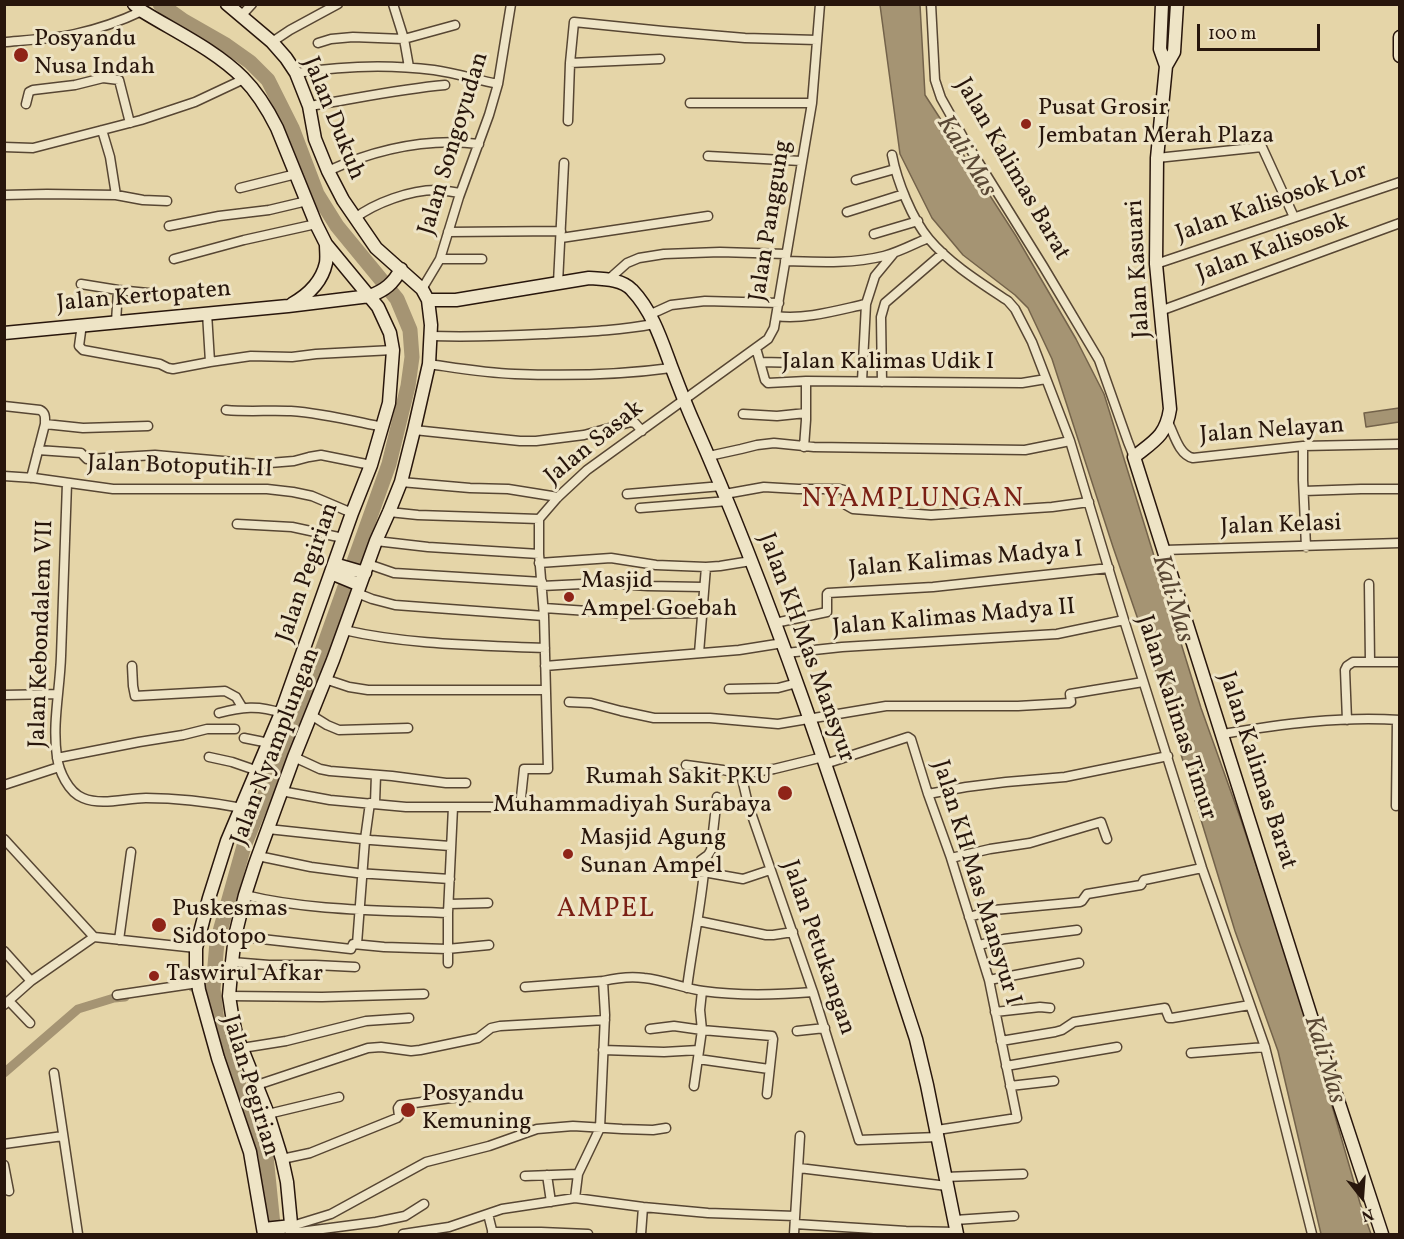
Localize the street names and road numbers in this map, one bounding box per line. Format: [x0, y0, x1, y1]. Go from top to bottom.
street label: Jalan Songoyudan [414, 49, 496, 239]
street label: Jalan Dukuh [294, 53, 370, 185]
street label: Jalan Kalimas Barat [947, 74, 1075, 266]
street label: Jalan Panggung [745, 138, 799, 304]
street label: Jalan Kalisosok Lor [1172, 158, 1372, 250]
street label: Jalan Kasuari [1122, 199, 1158, 339]
street label: Jalan Kalisosok [1193, 208, 1353, 290]
street label: Jalan Kertopaten [56, 276, 232, 320]
street label: Jalan Kalimas Udik I [782, 350, 994, 378]
street label: Jalan Sasak [540, 395, 650, 493]
street label: Jalan Nelayan [1199, 413, 1345, 451]
street label: Jalan Botoputih II [87, 450, 273, 486]
street label: Jalan Pegirian [272, 499, 346, 647]
street label: Jalan Kelasi [1220, 510, 1342, 544]
street label: Jalan Kebondalem VII [25, 519, 61, 749]
street label: Jalan KH Mas Mansyur [750, 530, 860, 766]
street label: Jalan Kalimas Madya I [848, 536, 1084, 586]
street label: Jalan Kalimas Madya II [831, 594, 1077, 644]
street label: Jalan Kalimas Timur [1128, 612, 1222, 824]
street label: Jalan Nyamplungan [226, 644, 328, 850]
street label: Jalan Kalimas Barat [1210, 669, 1302, 873]
street label: Jalan KH Mas Mansyur I [924, 757, 1026, 1009]
street label: Jalan Petukangan [774, 857, 860, 1039]
street label: Jalan Pegirian [214, 1012, 284, 1160]

